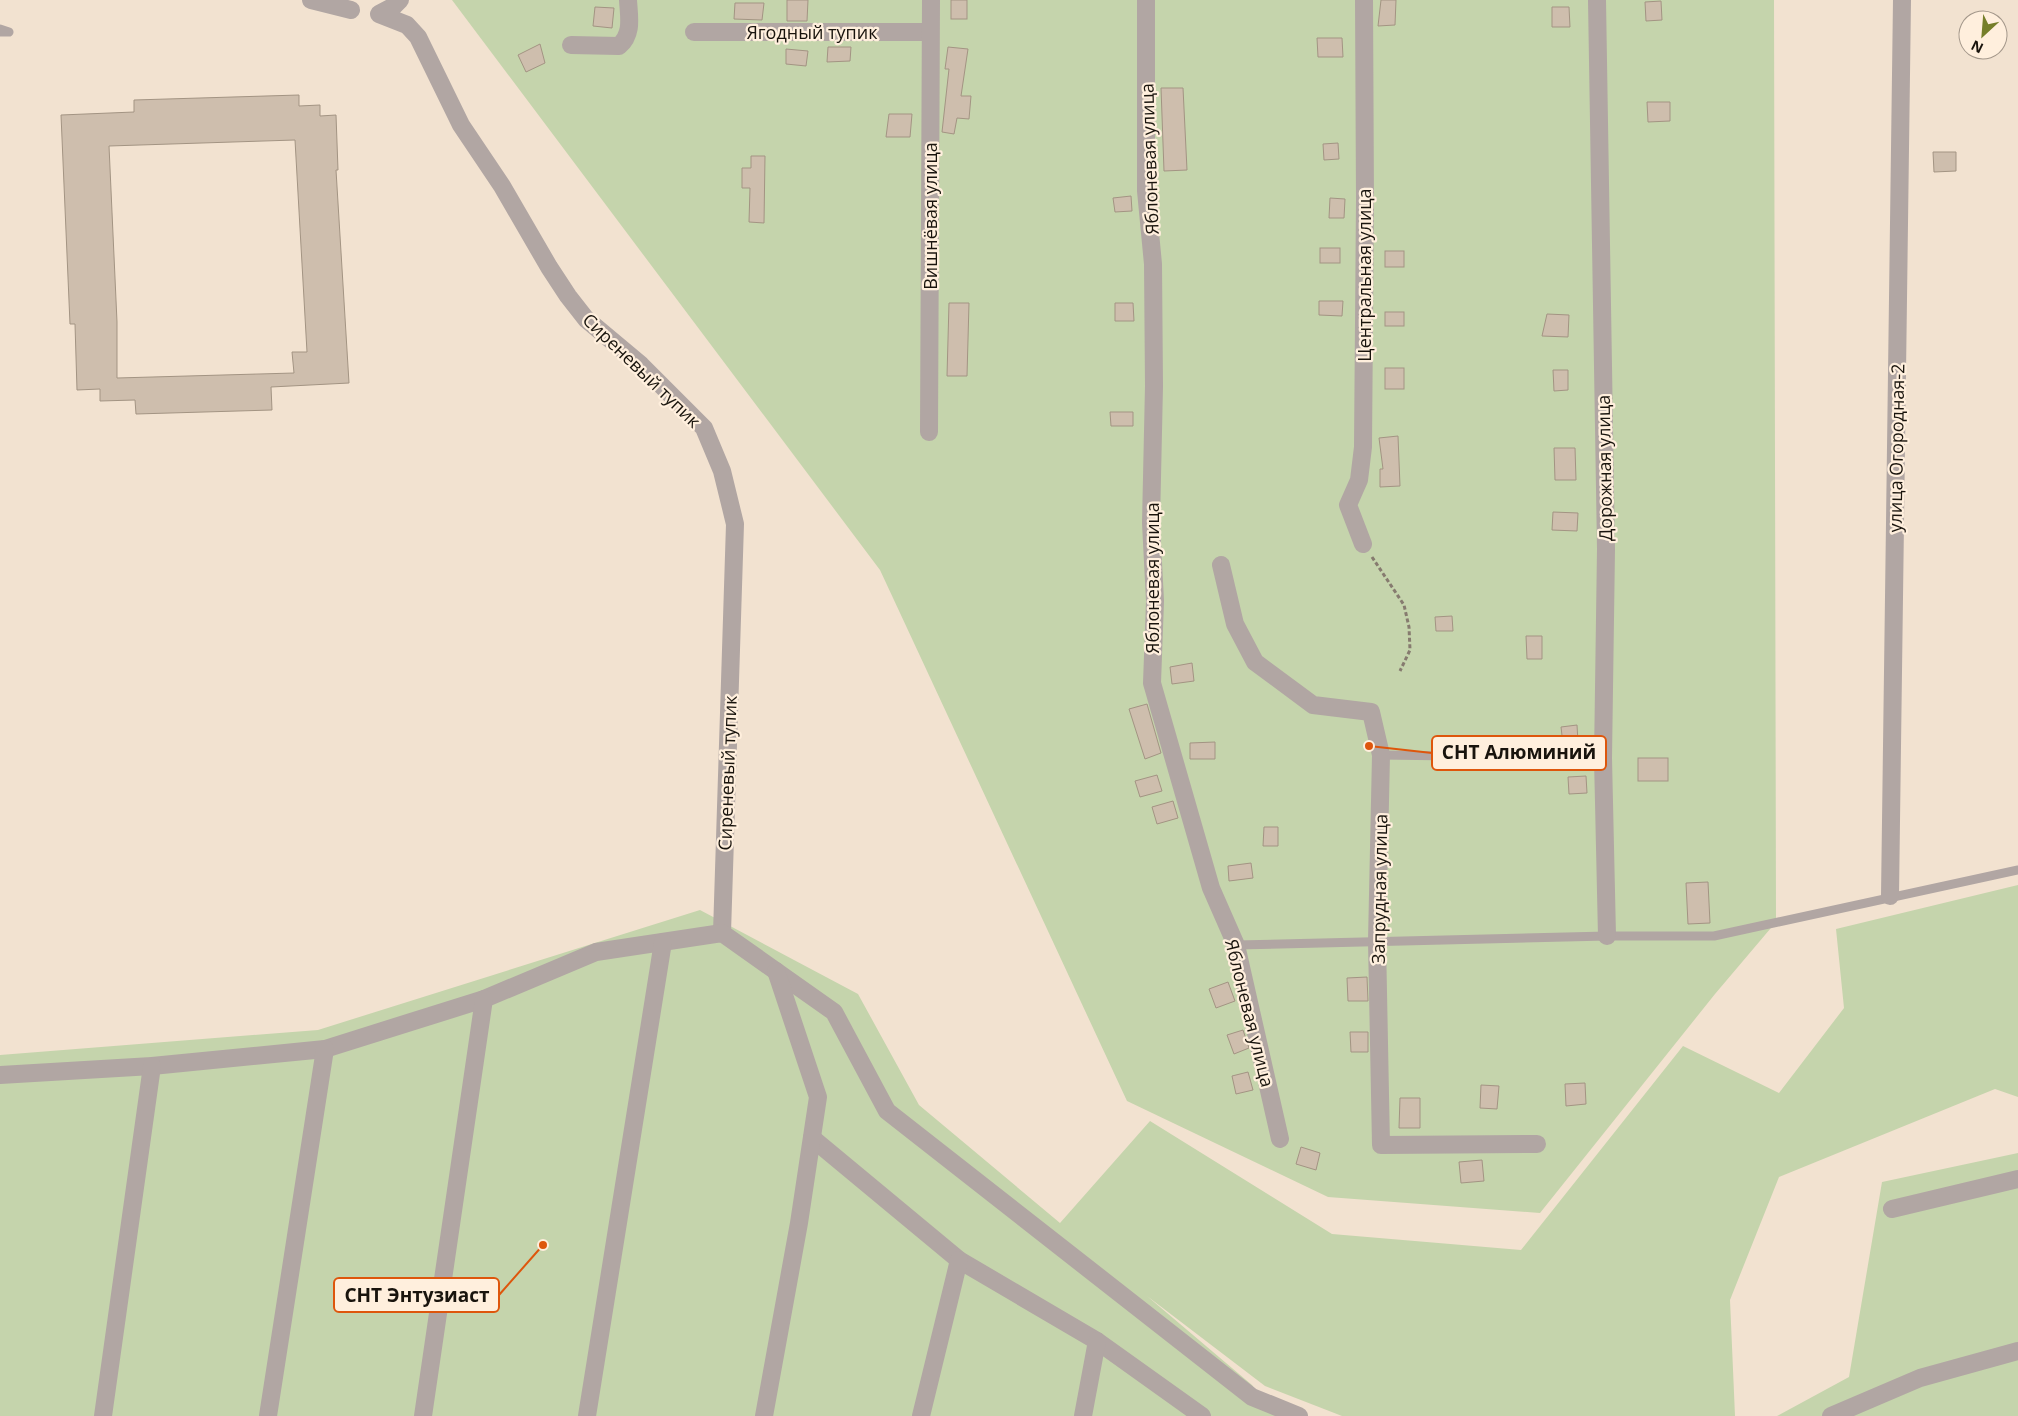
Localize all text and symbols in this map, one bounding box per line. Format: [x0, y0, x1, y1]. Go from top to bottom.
north arrow [1958, 10, 2008, 60]
street label: Ягодный тупик [746, 20, 878, 44]
text: N [1968, 36, 1986, 58]
street label: Яблоневая улица [1134, 83, 1164, 235]
street label: Вишнёвая улица [918, 142, 942, 290]
street label: Центральная улица [1352, 188, 1376, 362]
street label: Сиреневый тупик [578, 308, 707, 433]
street label: улица Огородная-2 [1883, 363, 1909, 533]
street label: Дорожная улица [1591, 395, 1617, 541]
street label: Яблоневая улица [1140, 502, 1164, 654]
street label: Сиреневый тупик [712, 694, 742, 851]
callout: СНТ Алюминий [1432, 736, 1606, 770]
text: СНТ Алюминий [1442, 739, 1596, 765]
street label: Запрудная улица [1366, 814, 1392, 964]
street label: Яблоневая улица [1220, 936, 1280, 1090]
callout: СНТ Энтузиаст [334, 1278, 499, 1312]
text: СНТ Энтузиаст [344, 1282, 490, 1308]

